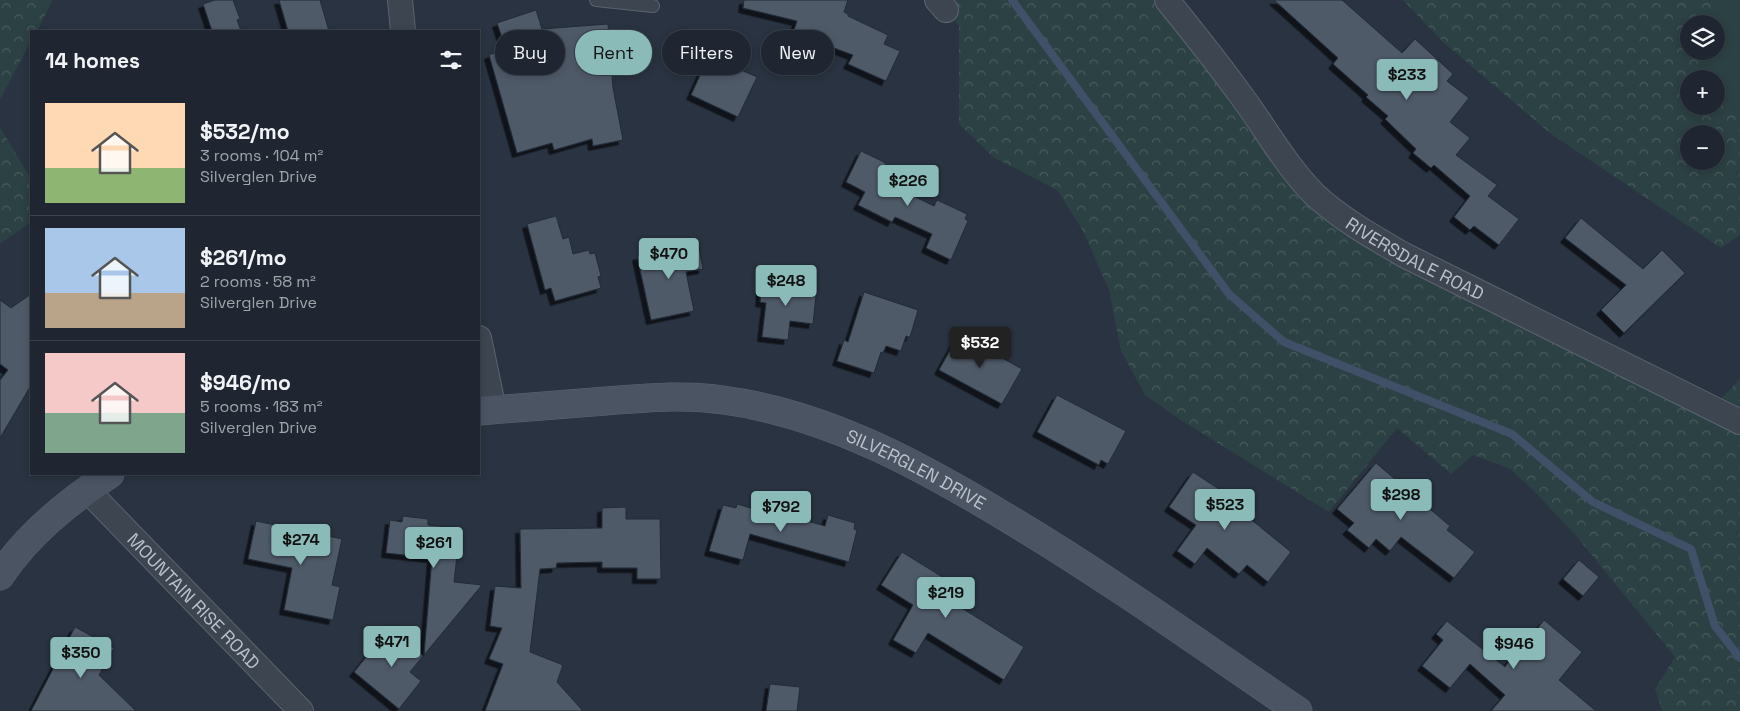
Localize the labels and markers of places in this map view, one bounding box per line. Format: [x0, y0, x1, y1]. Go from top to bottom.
pin: $233 [1377, 58, 1437, 101]
pin: $226 [878, 164, 938, 207]
pin: $470 [639, 238, 699, 280]
pin: $248 [756, 264, 816, 307]
pin: $532 [950, 326, 1010, 369]
pin: $298 [1371, 478, 1431, 521]
pin: $523 [1195, 488, 1255, 531]
pin: $792 [751, 490, 811, 533]
pin: $274 [271, 524, 331, 566]
pin: $261 [404, 526, 464, 569]
pin: $219 [916, 576, 976, 619]
pin: $471 [362, 626, 422, 668]
pin: $946 [1484, 628, 1544, 670]
pin: $350 [51, 636, 111, 679]

